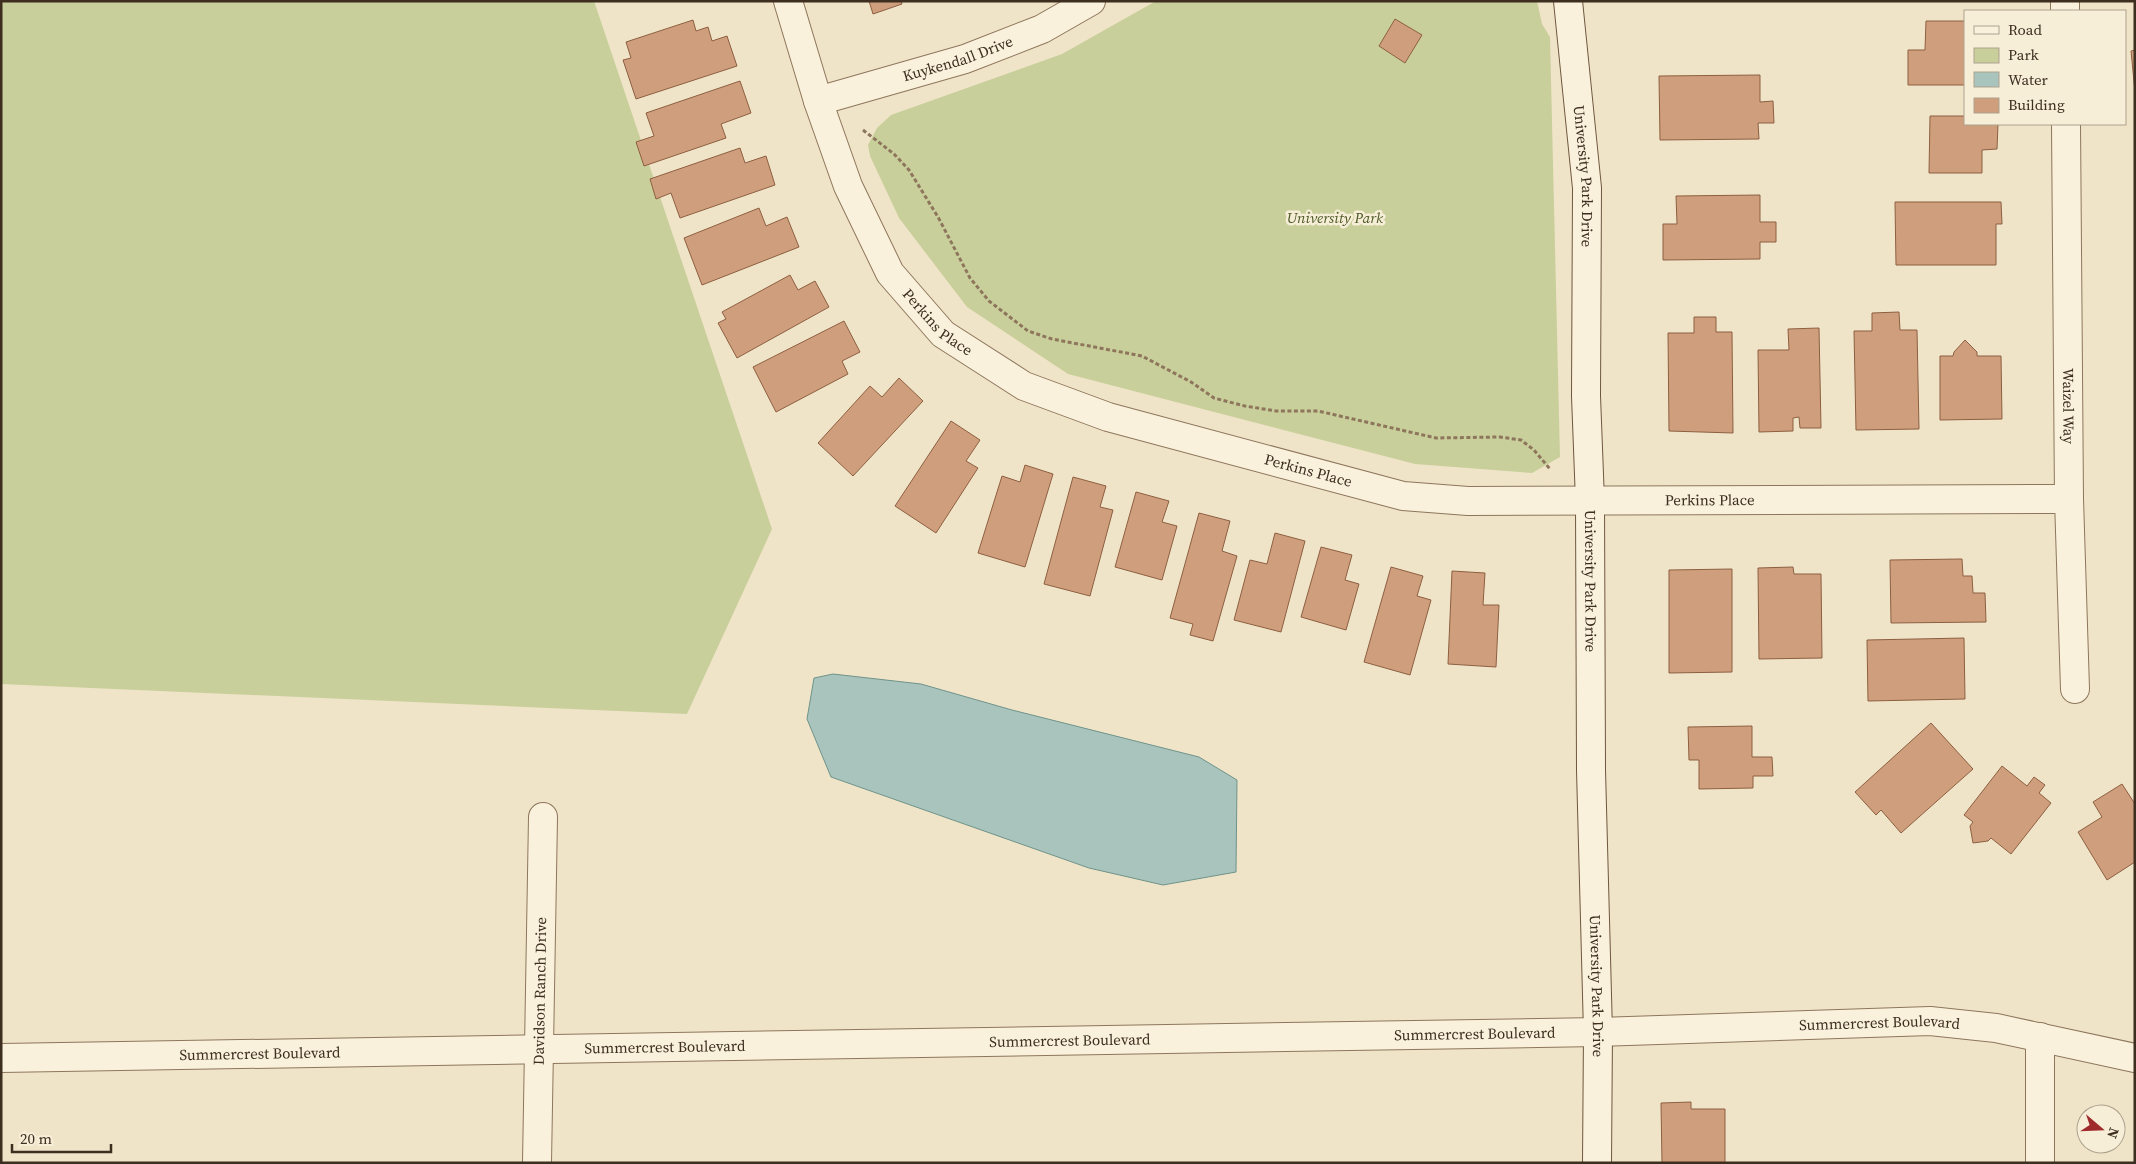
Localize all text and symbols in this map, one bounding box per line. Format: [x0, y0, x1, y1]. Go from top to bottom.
legend [1964, 10, 2126, 125]
text: Road [2008, 19, 2042, 40]
street label: Kuykendall Drive [900, 30, 1016, 86]
text: Park [2008, 44, 2040, 65]
text: Water [2008, 69, 2049, 90]
text: Building [2008, 94, 2065, 115]
street label: University Park Drive [1569, 104, 1598, 248]
park label: University Park [1287, 207, 1384, 228]
street label: Perkins Place [898, 284, 977, 360]
street label: Waizel Way [2058, 368, 2080, 444]
street label: Perkins Place [1262, 448, 1355, 492]
street label: Perkins Place [1665, 489, 1755, 510]
street label: University Park Drive [1580, 510, 1602, 653]
street label: University Park Drive [1585, 914, 1609, 1058]
street label: Davidson Ranch Drive [528, 916, 551, 1065]
street label: Summercrest Boulevard [1799, 1010, 1962, 1035]
street label: Summercrest Boulevard [1394, 1022, 1556, 1045]
street label: Summercrest Boulevard [989, 1028, 1151, 1052]
street label: Summercrest Boulevard [584, 1035, 746, 1059]
street label: Summercrest Boulevard [179, 1041, 341, 1065]
north arrow [2076, 1104, 2126, 1154]
scale bar [12, 1122, 111, 1154]
text: N [2102, 1125, 2124, 1141]
text: 20 m [20, 1128, 52, 1149]

